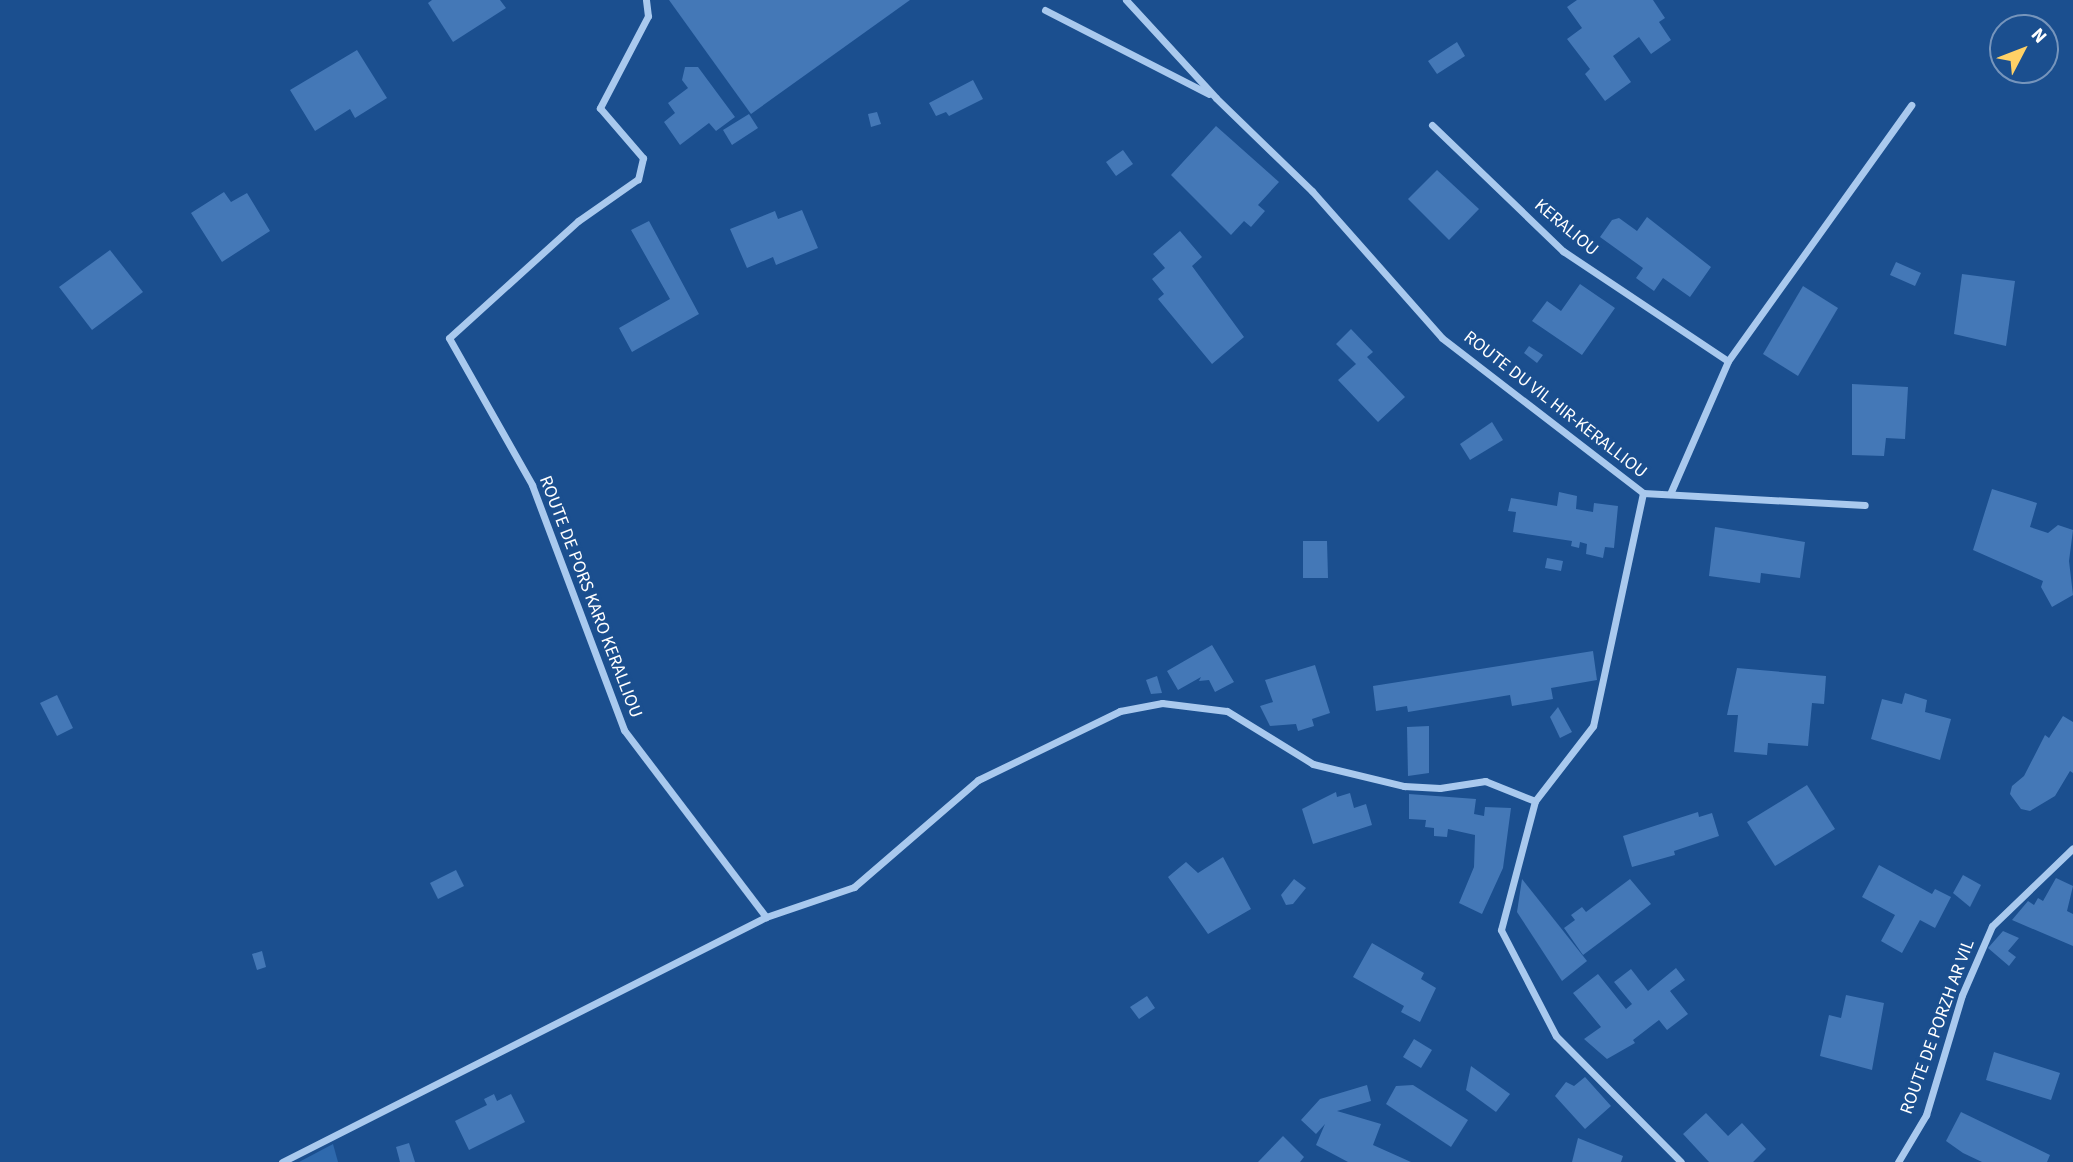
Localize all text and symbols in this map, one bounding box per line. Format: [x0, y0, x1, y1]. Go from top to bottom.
north arrow [1989, 14, 2059, 84]
text: N [2024, 22, 2053, 50]
street label: KERALIOU [1530, 195, 1602, 261]
street label: ROUTE DU VIL HIR-KERALLIOU [1459, 327, 1651, 483]
street label: ROUTE DE PORS KARO KERALLIOU [534, 473, 646, 721]
street label: ROUTE DE PORZH AR VIL [1896, 937, 1980, 1117]

